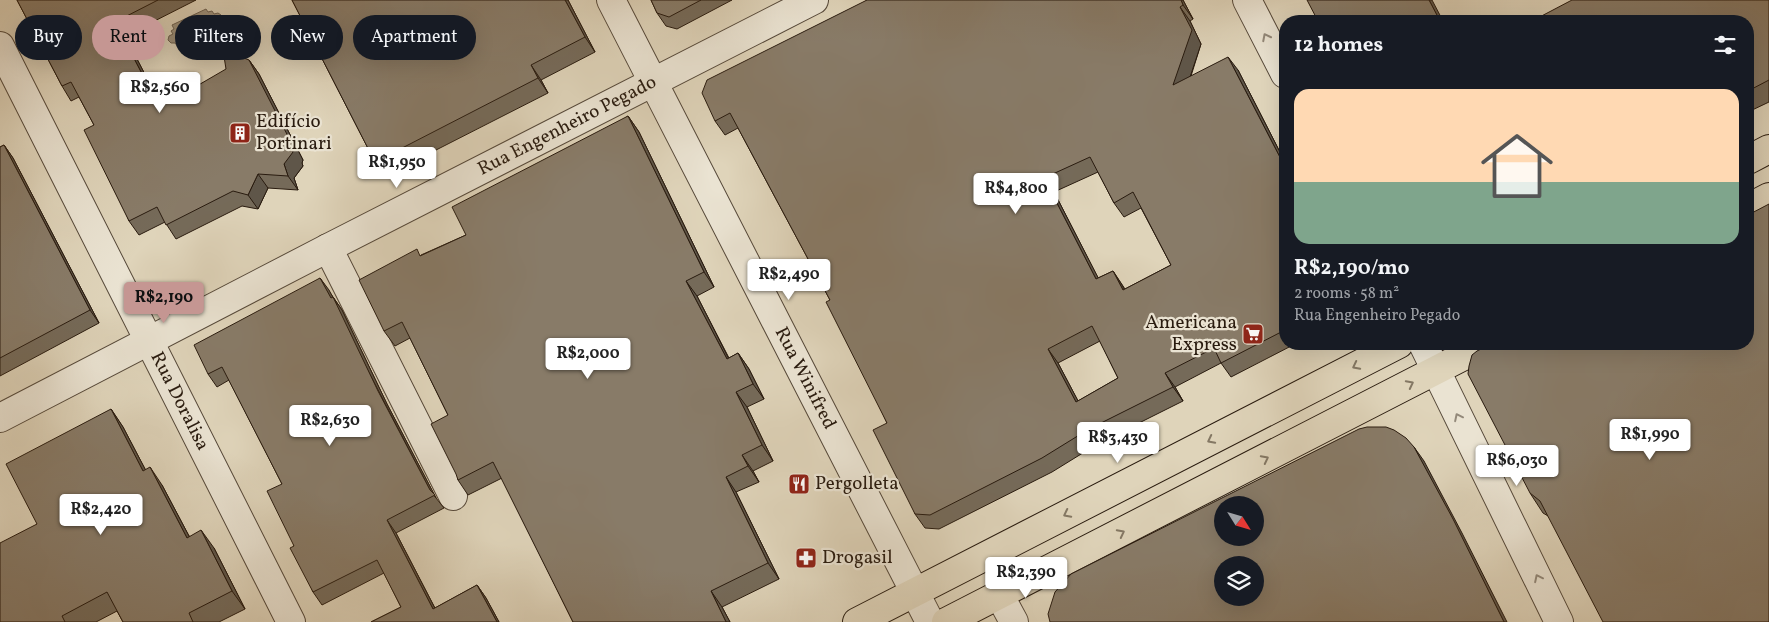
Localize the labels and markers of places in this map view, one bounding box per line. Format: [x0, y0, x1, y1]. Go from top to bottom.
pin: R$2,560 [114, 72, 206, 114]
place label: Edifício Portinari [256, 109, 332, 157]
building icon: Edifício Portinari [228, 121, 252, 145]
pin: R$1,950 [351, 146, 443, 189]
pin: R$4,800 [970, 172, 1062, 215]
pin: R$2,490 [743, 258, 835, 301]
pin: R$2,190 [118, 282, 210, 324]
place label: Americana Express [1145, 310, 1237, 358]
supermarket icon: Americana Express [1241, 322, 1265, 346]
pin: R$2,000 [542, 338, 634, 380]
pin: R$2,630 [284, 404, 376, 447]
pin: R$1,990 [1604, 418, 1696, 461]
pin: R$3,430 [1072, 422, 1164, 464]
pin: R$6,030 [1471, 444, 1563, 487]
place label: Pergolleta [815, 471, 899, 497]
restaurant icon: Pergolleta [787, 472, 811, 496]
pin: R$2,420 [55, 494, 147, 536]
place label: Drogasil [822, 545, 893, 571]
pharmacy icon: Drogasil [794, 546, 818, 570]
pin: R$2,390 [980, 556, 1072, 599]

